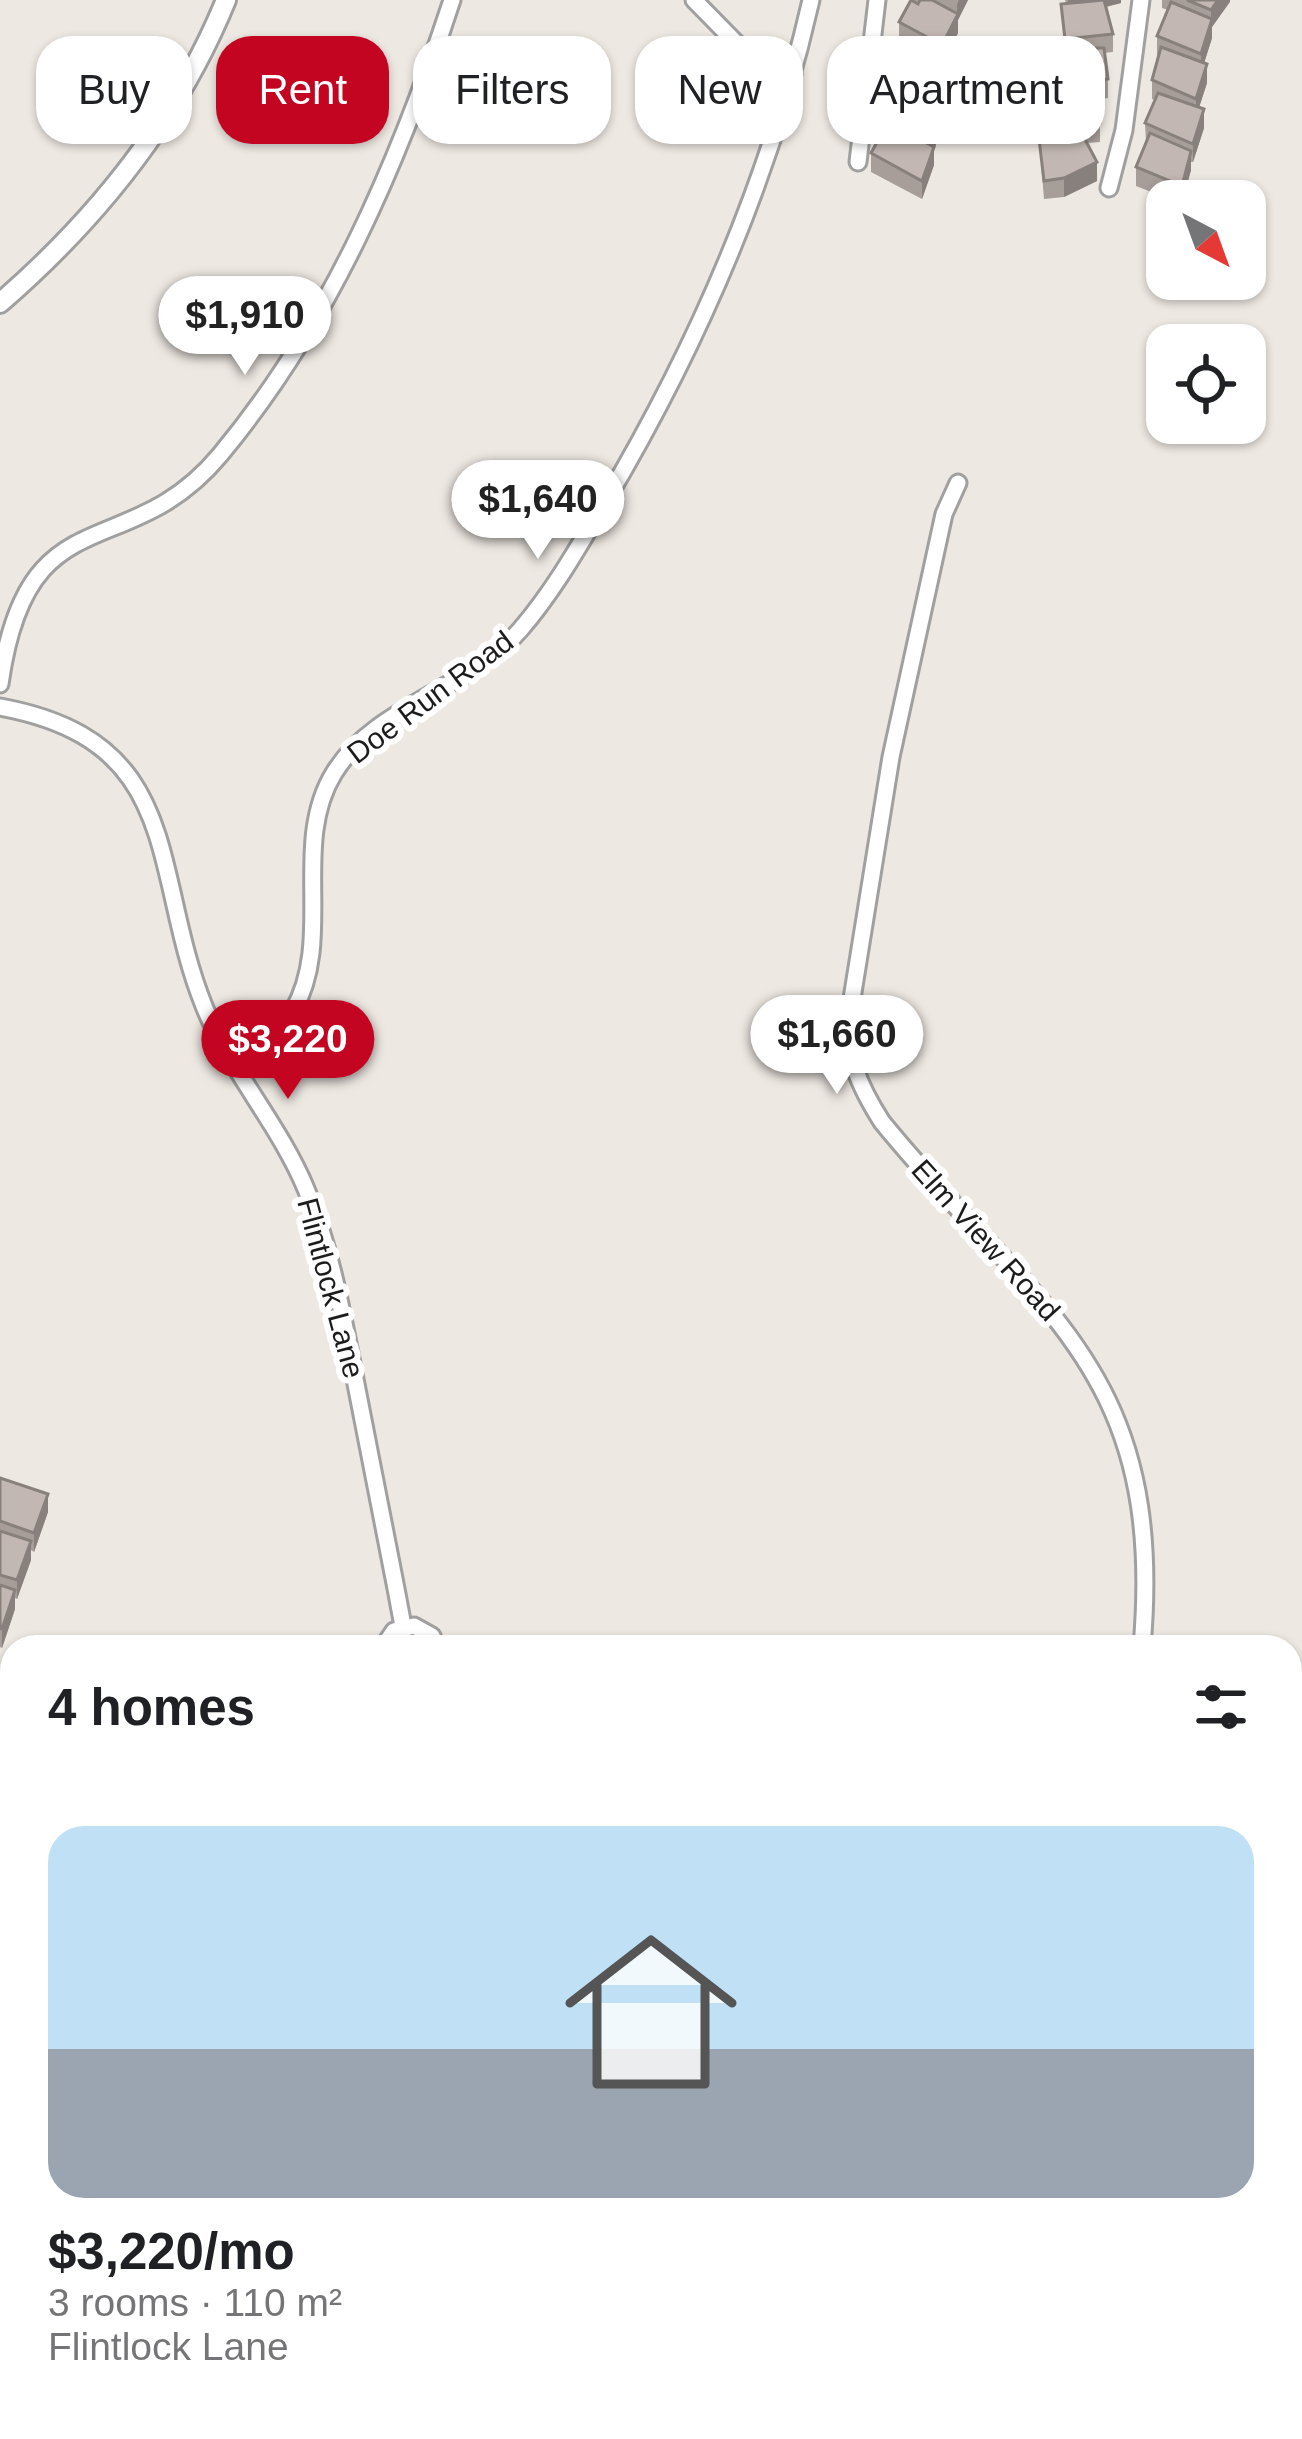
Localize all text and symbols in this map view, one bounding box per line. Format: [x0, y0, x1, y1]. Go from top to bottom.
chip: Buy [36, 36, 192, 144]
chip: Rent [216, 36, 389, 144]
chip: Filters [413, 36, 611, 144]
chip: New [635, 36, 803, 144]
chip: Apartment [827, 36, 1105, 144]
north arrow [1146, 180, 1266, 300]
map controls [1146, 180, 1266, 444]
pin: $1,910 [147, 276, 343, 378]
text: $1,910 [185, 293, 305, 336]
button: locate [1146, 324, 1266, 444]
pin: $1,640 [440, 460, 636, 562]
text: $1,640 [478, 477, 598, 520]
street label: Doe Run Road [341, 624, 519, 770]
pin: $1,660 [739, 995, 935, 1097]
pin: $3,220 [190, 1000, 386, 1102]
text: $1,660 [777, 1012, 897, 1055]
text: $3,220 [228, 1017, 348, 1060]
street label: Elm View Road [905, 1153, 1067, 1327]
street label: Flintlock Lane [291, 1194, 371, 1382]
icon: filters [1188, 1674, 1254, 1740]
text: 4 homes [48, 1679, 255, 1736]
icon: home [543, 1904, 759, 2120]
text: $3,220/mo [48, 2223, 295, 2280]
text: 3 rooms · 110 m² [48, 2281, 342, 2324]
text: Flintlock Lane [48, 2325, 289, 2368]

